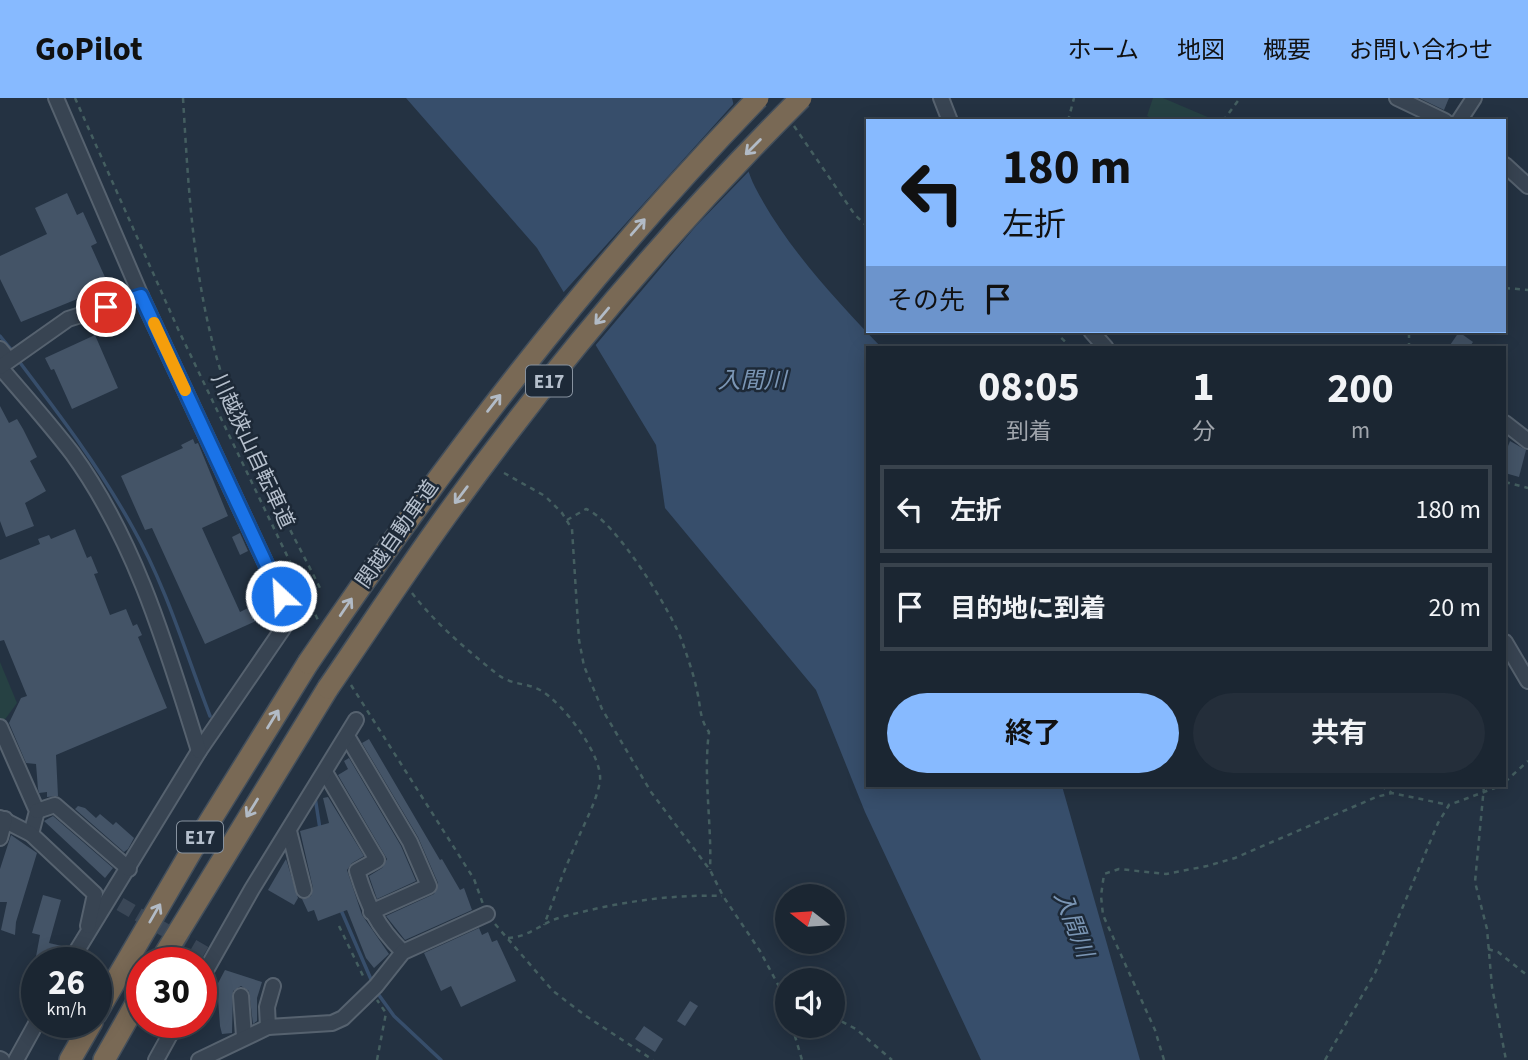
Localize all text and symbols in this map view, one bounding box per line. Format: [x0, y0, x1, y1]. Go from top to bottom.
text: GoPilot [35, 26, 143, 73]
text: ホーム [1068, 33, 1139, 68]
text: 地図 [1177, 33, 1225, 68]
text: 概要 [1263, 33, 1311, 68]
text: お問い合わせ [1349, 33, 1493, 68]
text: 180 m [1002, 133, 1131, 203]
one-way arrow [745, 138, 762, 155]
icon: left [887, 147, 978, 238]
text: 左折 [1002, 202, 1066, 248]
one-way arrow [630, 219, 647, 236]
pin [76, 277, 136, 337]
icon: arrive [979, 280, 1017, 318]
text: その先 [887, 282, 965, 319]
icon: arrive [87, 288, 125, 326]
one-way arrow [594, 307, 610, 325]
text: 08:05 [978, 357, 1080, 417]
text: 1 [1192, 357, 1214, 417]
text: 200 [1327, 359, 1394, 419]
water label: 入間川 [718, 364, 790, 397]
road number: E17 [526, 366, 572, 396]
street label: 川越狭山自転車道 [204, 369, 302, 533]
one-way arrow [487, 394, 502, 413]
text: m [1351, 414, 1370, 447]
text: 到着 [1006, 415, 1052, 448]
text: 分 [1192, 415, 1215, 448]
street label: 関越自動車道 [349, 474, 445, 594]
one-way arrow [454, 485, 469, 504]
icon: left [891, 490, 929, 528]
text: 180 m [1415, 491, 1481, 528]
text: 左折 [950, 492, 1002, 529]
position arrow [244, 559, 318, 633]
icon: arrive [891, 588, 929, 626]
text: 20 m [1428, 589, 1481, 626]
text: 目的地に到着 [950, 590, 1106, 627]
one-way arrow [339, 598, 353, 617]
button: 終了 [887, 693, 1179, 773]
button: 共有 [1193, 693, 1485, 773]
one-way arrow [267, 709, 281, 729]
one-way arrow [245, 798, 260, 817]
road number: E17 [177, 822, 223, 852]
north arrow [775, 884, 845, 954]
map controls [775, 884, 845, 1038]
water label: 入間川 [1046, 886, 1102, 965]
one-way arrow [149, 903, 162, 924]
speed limit sign: 30 [126, 947, 217, 1038]
text: 26 [48, 958, 85, 1008]
button: sound [775, 968, 845, 1038]
text: km/h [47, 997, 86, 1022]

